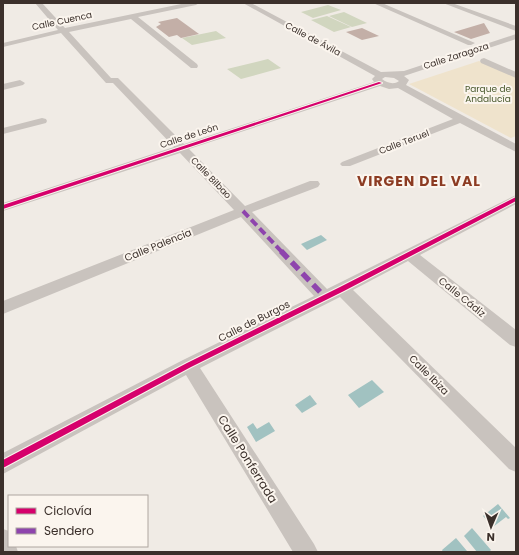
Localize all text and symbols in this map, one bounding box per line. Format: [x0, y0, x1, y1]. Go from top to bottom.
street label: Calle Cuenca [31, 9, 93, 33]
street label: Calle de Ávila [283, 19, 343, 59]
street label: Calle Zaragoza [422, 40, 490, 72]
park label: Parque de Andalucía [465, 83, 511, 105]
street label: Calle de León [158, 121, 220, 151]
street label: Calle Teruel [377, 127, 431, 157]
street label: Calle Bilbao [188, 155, 234, 202]
district label: VIRGEN DEL VAL [357, 171, 481, 191]
street label: Calle Palencia [122, 225, 194, 265]
street label: Calle Cádiz [435, 273, 489, 321]
street label: Calle de Burgos [216, 296, 292, 346]
street label: Calle Ibiza [406, 352, 452, 398]
street label: Calle Ponferrada [214, 412, 282, 506]
legend [8, 495, 148, 547]
text: Ciclovía [44, 502, 92, 519]
north arrow [471, 507, 511, 547]
text: Sendero [44, 522, 94, 539]
text: N [486, 529, 495, 545]

